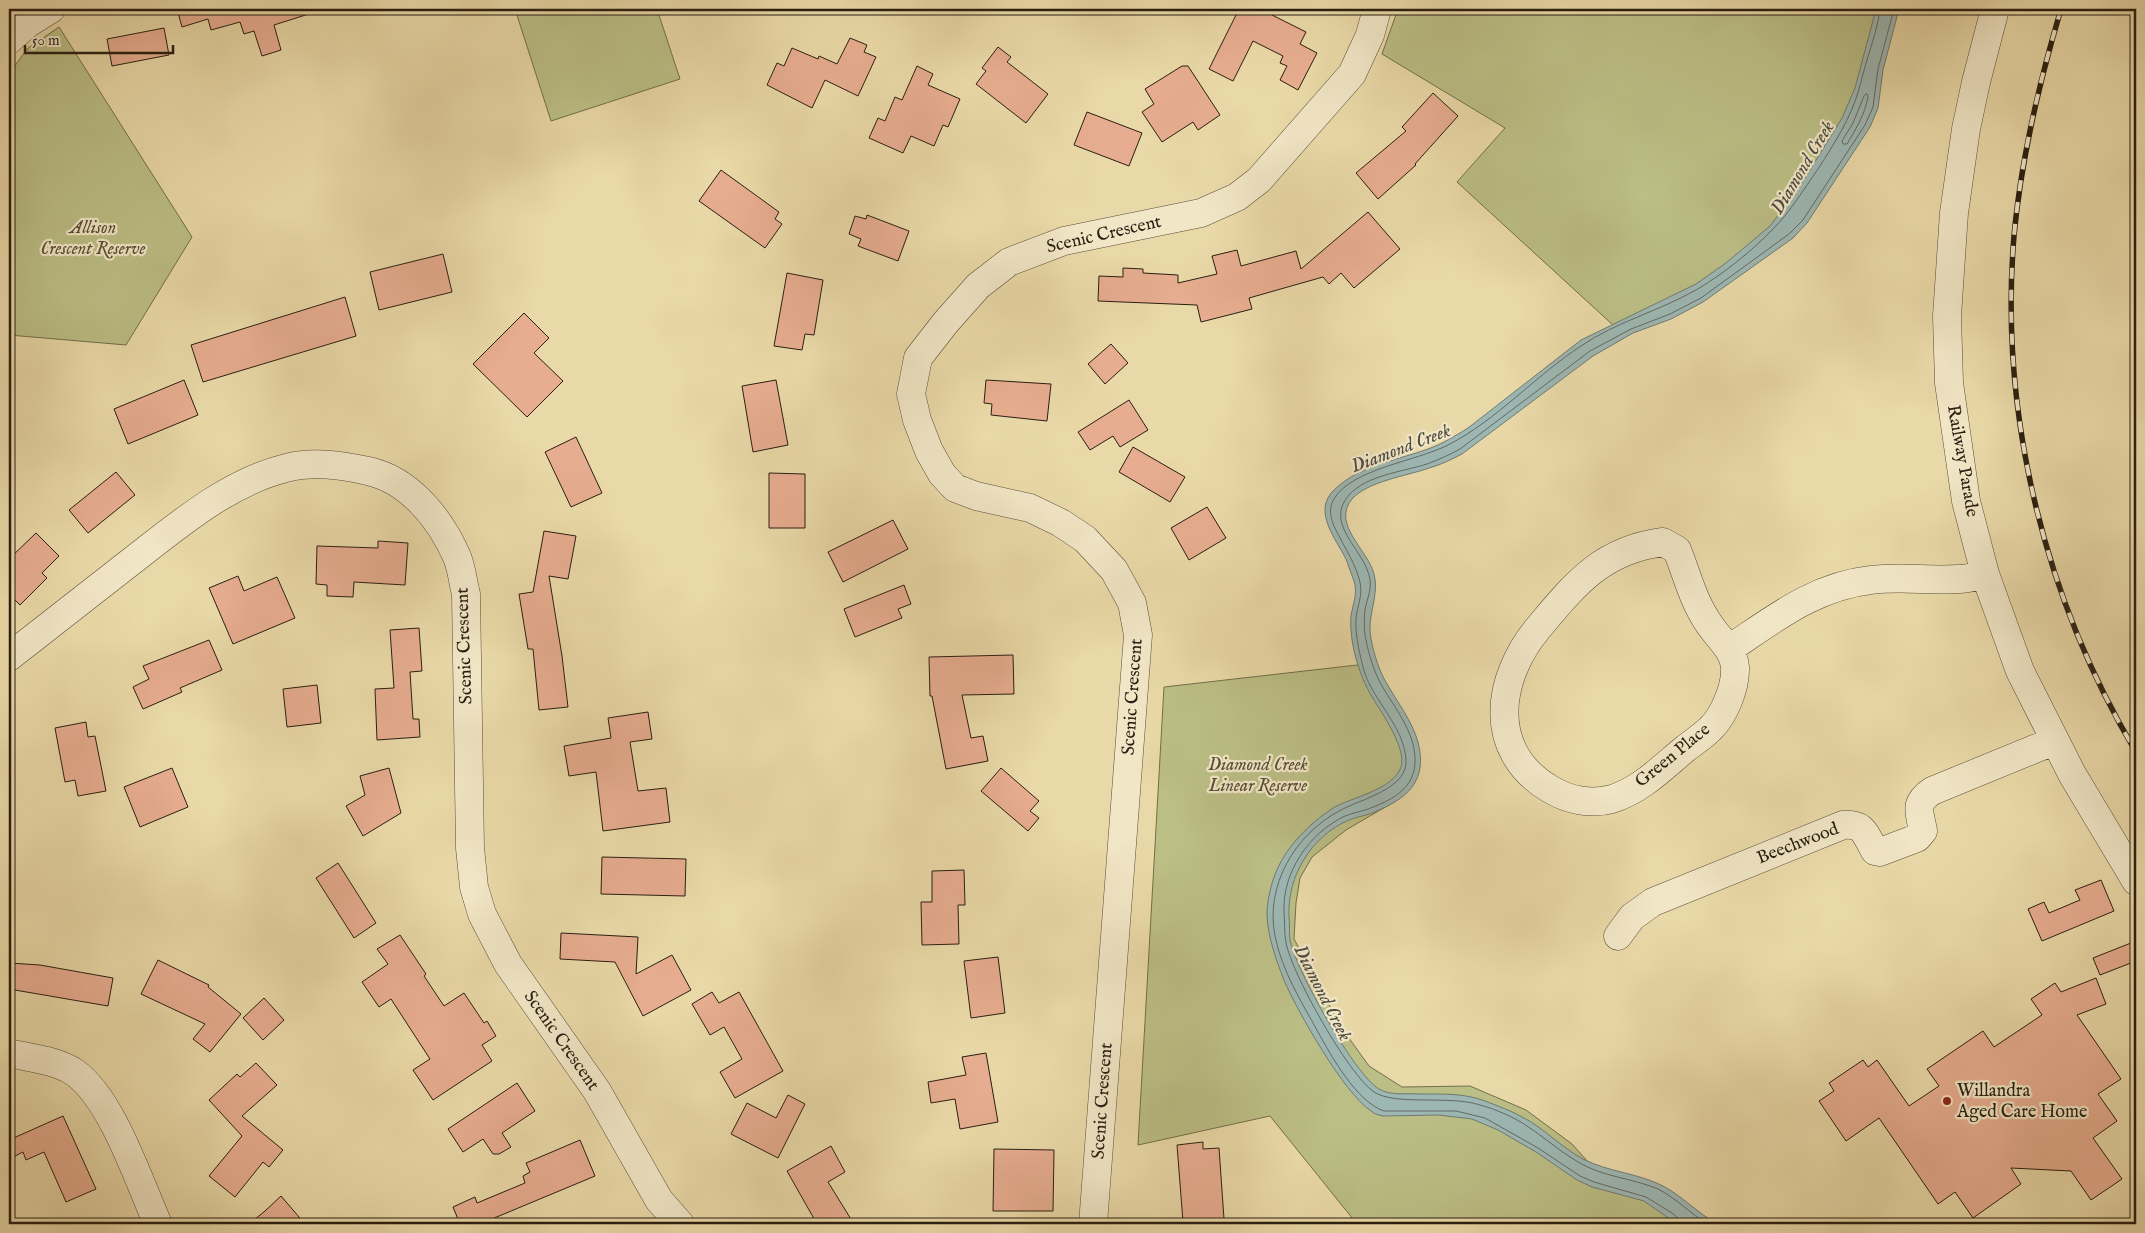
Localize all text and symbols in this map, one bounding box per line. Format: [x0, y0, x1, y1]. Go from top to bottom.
scale bar [25, 22, 172, 54]
text: 50 m [32, 31, 60, 50]
water label: Diamond Creek [1766, 117, 1840, 219]
street label: Scenic Crescent [1044, 211, 1164, 259]
park label: Allison Crescent Reserve [41, 217, 145, 261]
street label: Railway Parade [1941, 403, 1983, 519]
water label: Diamond Creek [1348, 419, 1455, 479]
street label: Scenic Crescent [451, 587, 479, 705]
street label: Scenic Crescent [1117, 638, 1149, 756]
street label: Green Place [1631, 719, 1715, 793]
park label: Diamond Creek Linear Reserve [1208, 754, 1308, 798]
street label: Beechwood [1754, 818, 1843, 870]
water label: Diamond Creek [1287, 941, 1357, 1046]
street label: Scenic Crescent [518, 987, 604, 1095]
street label: Scenic Crescent [1087, 1042, 1119, 1160]
place label: Willandra Aged Care Home [1956, 1080, 2087, 1124]
marker: Willandra Aged Care Home [1941, 1095, 1953, 1107]

